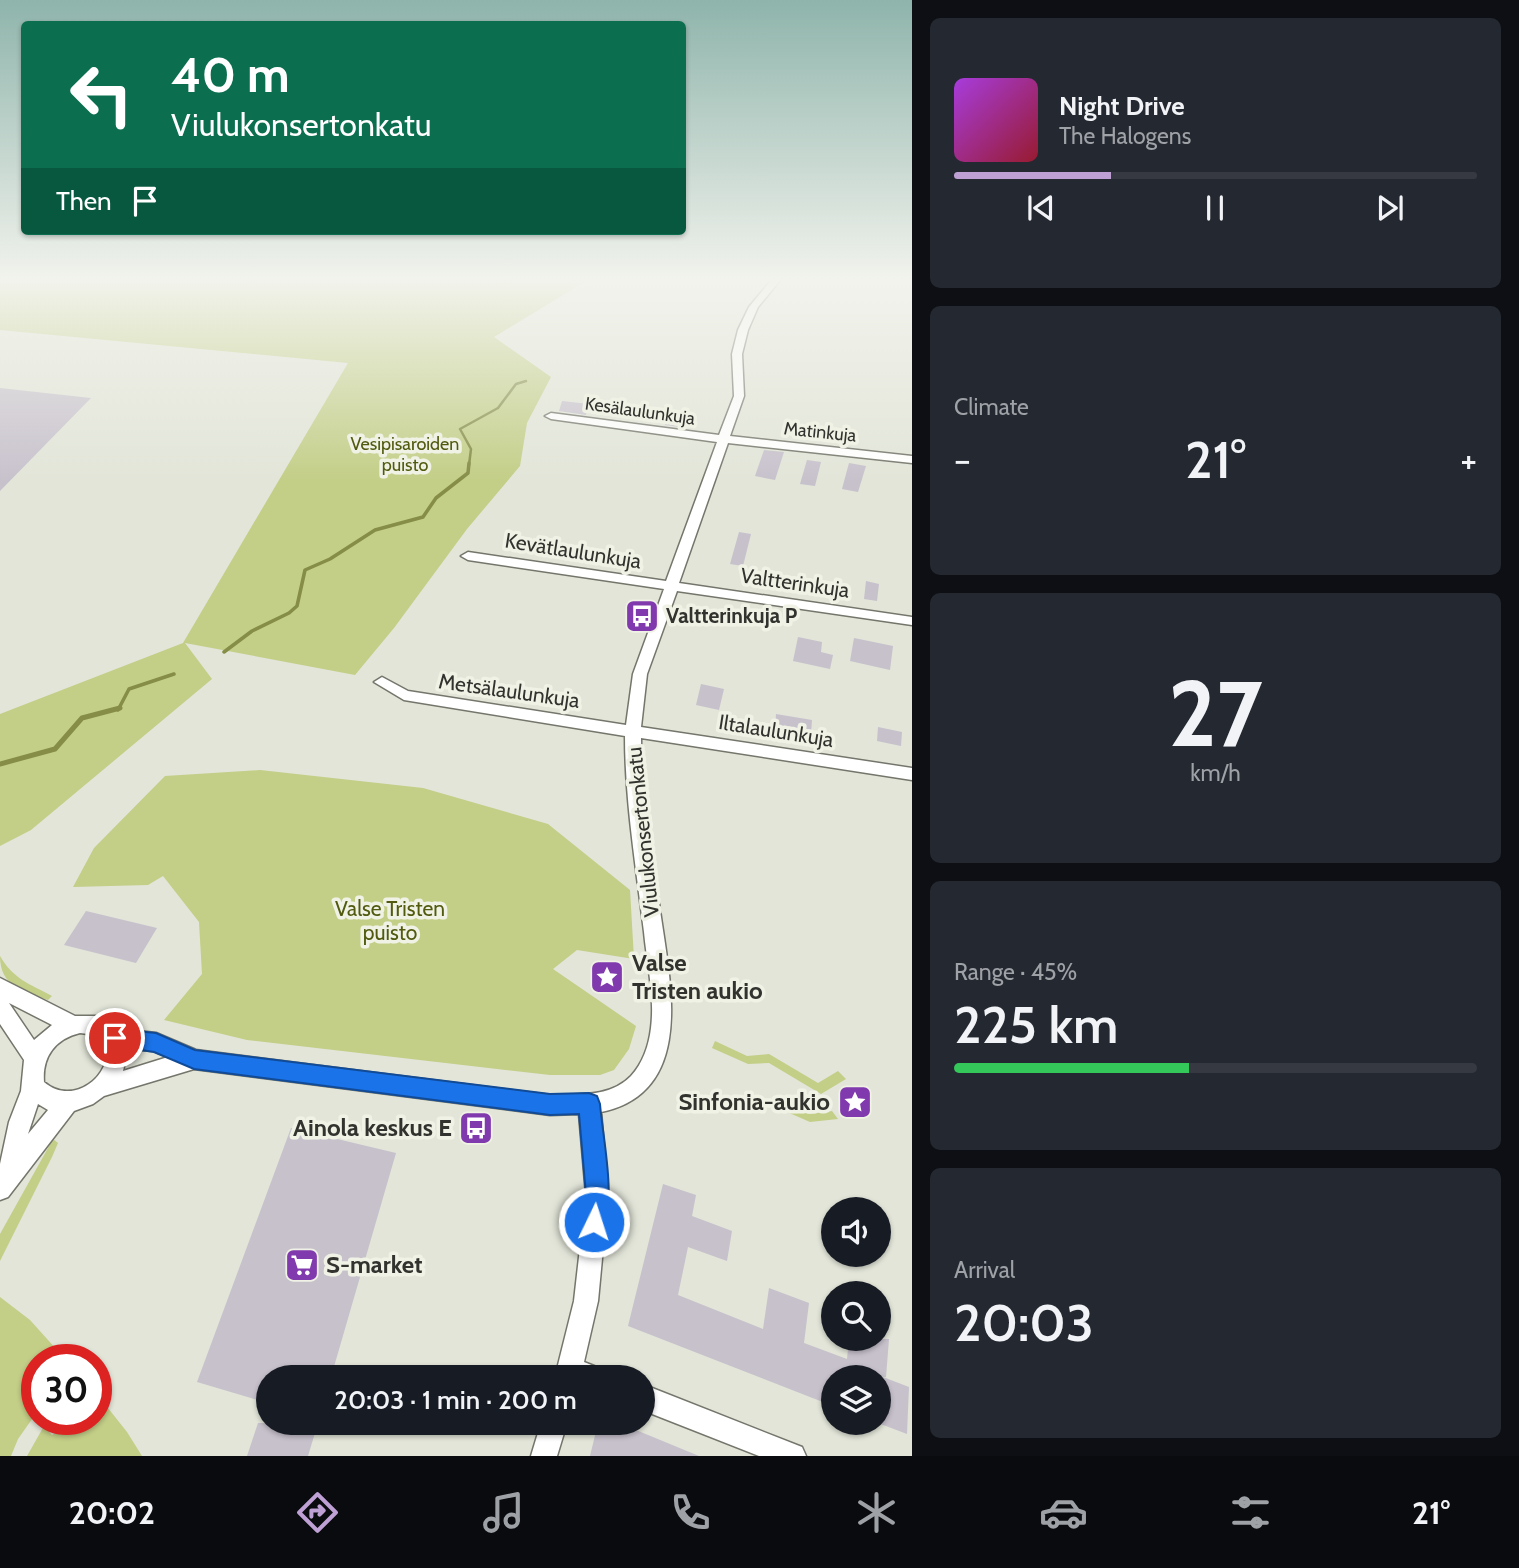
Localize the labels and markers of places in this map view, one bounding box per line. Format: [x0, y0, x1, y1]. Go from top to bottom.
bus stop icon: Valtterinkuja P [623, 597, 661, 635]
place label: Valtterinkuja P [666, 603, 798, 628]
place label: Valse Tristen aukio [632, 948, 763, 1005]
place icon: Valse Tristen aukio [588, 958, 626, 996]
pin [85, 1008, 145, 1068]
place icon: Sinfonia-aukio [836, 1083, 874, 1121]
place label: Sinfonia-aukio [678, 1087, 830, 1116]
bus stop icon: Ainola keskus E [457, 1109, 495, 1147]
place label: Ainola keskus E [293, 1113, 452, 1142]
supermarket icon: S-market [283, 1246, 321, 1284]
place label: S-market [326, 1250, 422, 1279]

